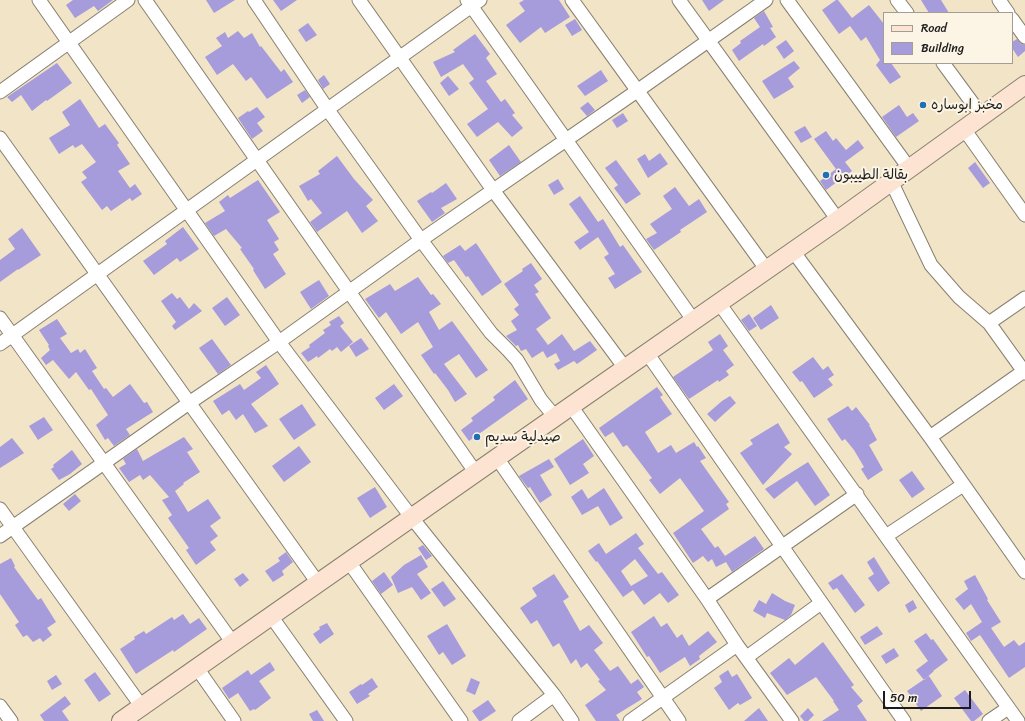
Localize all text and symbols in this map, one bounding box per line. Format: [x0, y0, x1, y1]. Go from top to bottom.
legend [883, 12, 1013, 64]
text: Road [921, 17, 947, 39]
text: Building [921, 37, 964, 59]
place label: مخبز ابوساره [931, 97, 1003, 113]
marker: مخبز ابوساره [918, 100, 928, 110]
place label: بقالة الطييبون [834, 167, 908, 183]
marker: بقالة الطييبون [821, 170, 831, 180]
place label: صيدلية سديم [485, 429, 561, 445]
marker: صيدلية سديم [472, 432, 482, 442]
scale bar [885, 683, 973, 709]
text: 50 m [890, 687, 917, 709]

